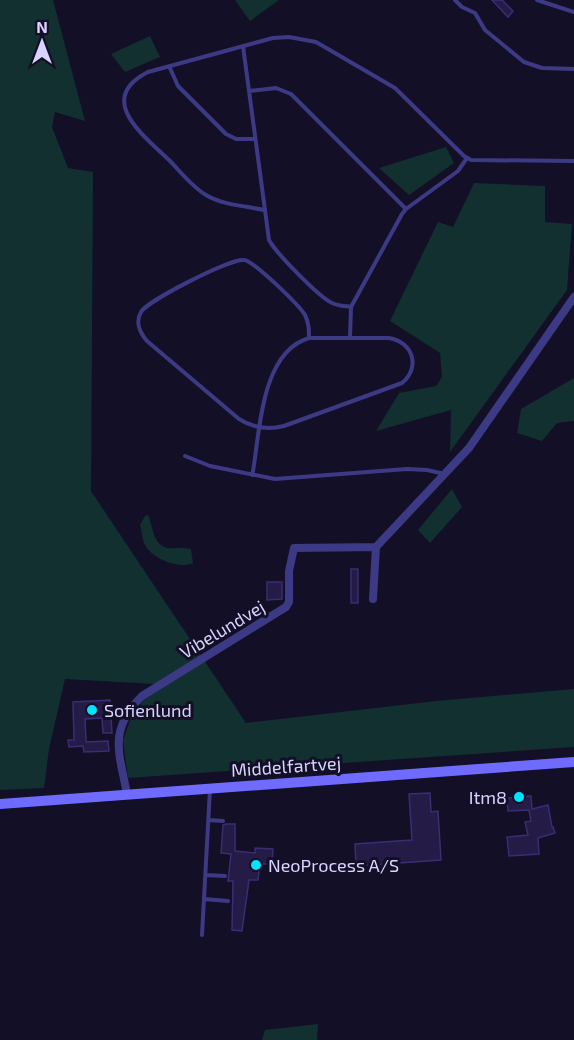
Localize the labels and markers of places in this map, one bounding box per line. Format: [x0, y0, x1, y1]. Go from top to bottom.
place label: Sofienlund [104, 699, 192, 721]
marker: Sofienlund [85, 703, 99, 717]
place label: Itm8 [469, 786, 507, 808]
marker: Itm8 [512, 790, 526, 804]
place label: NeoProcess A/S [268, 854, 399, 876]
marker: NeoProcess A/S [249, 858, 263, 872]

